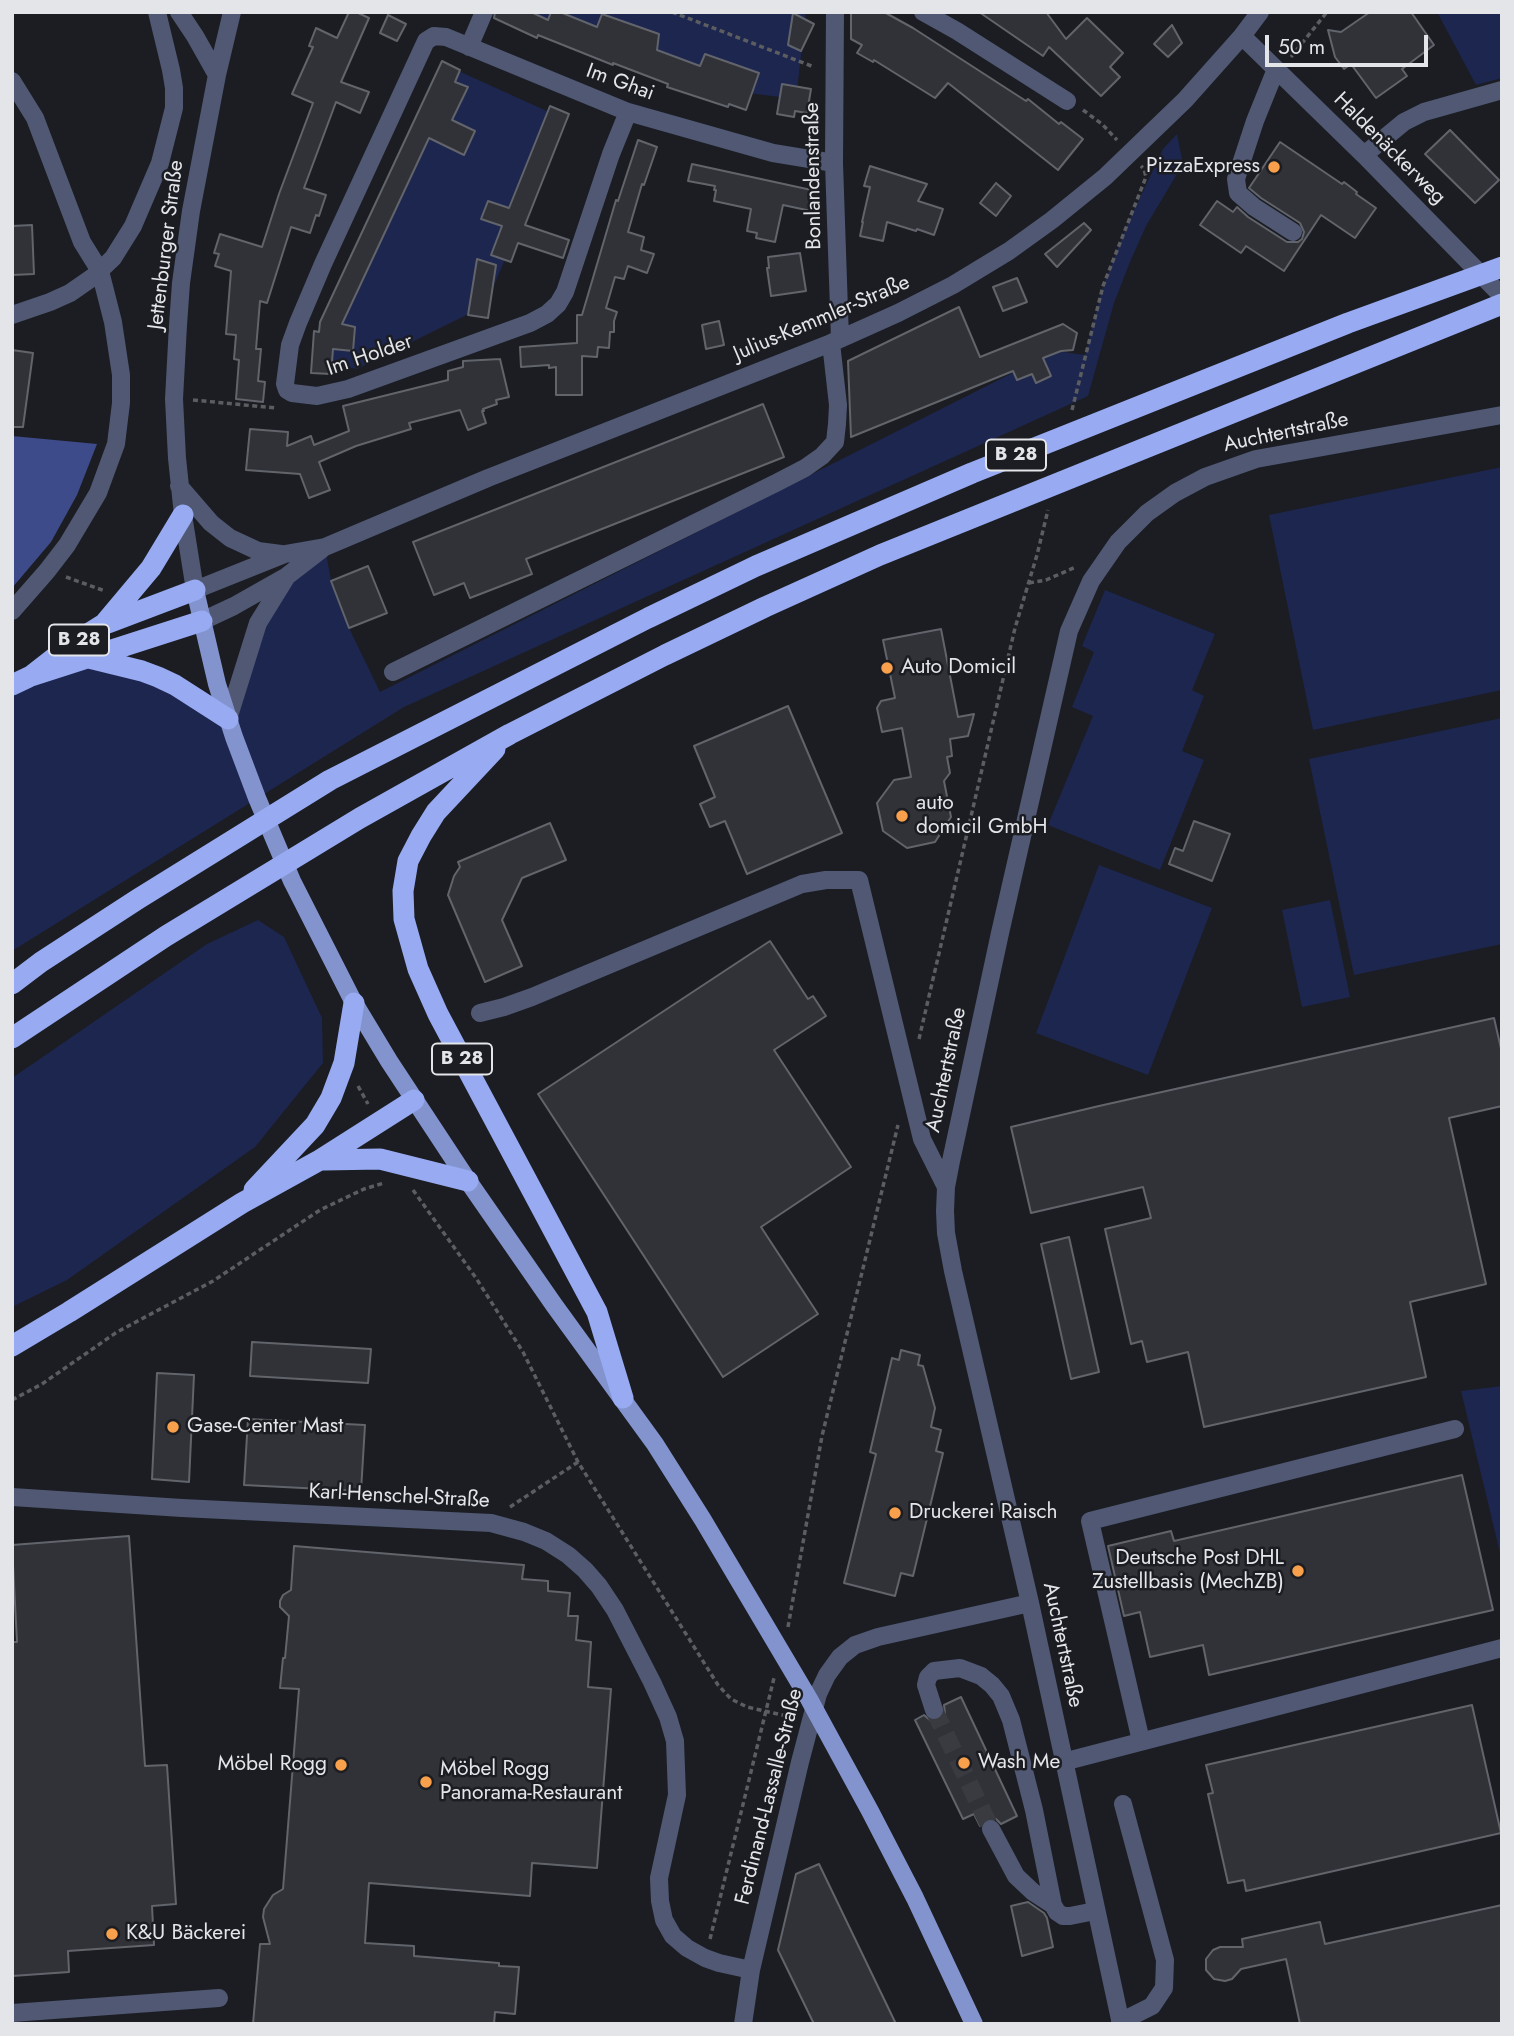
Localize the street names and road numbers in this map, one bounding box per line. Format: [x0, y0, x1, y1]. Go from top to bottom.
street label: Im Ghai [582, 59, 658, 107]
street label: Haldenäckerweg [1328, 88, 1450, 210]
street label: Bonlandenstraße [800, 102, 828, 250]
street label: Jettenburger Straße [144, 159, 190, 331]
street label: Julius-Kemmler-Straße [730, 271, 914, 367]
street label: Im Holder [324, 330, 416, 382]
street label: Auchtertstraße [1221, 407, 1351, 459]
road number: B 28 [986, 440, 1046, 470]
road number: B 28 [49, 624, 109, 656]
street label: Auchtertstraße [921, 1005, 973, 1135]
road number: B 28 [432, 1044, 492, 1074]
street label: Karl-Henschel-Straße [308, 1480, 490, 1514]
street label: Auchtertstraße [1036, 1580, 1088, 1710]
street label: Ferdinand-Lassalle-Straße [731, 1686, 809, 1908]

